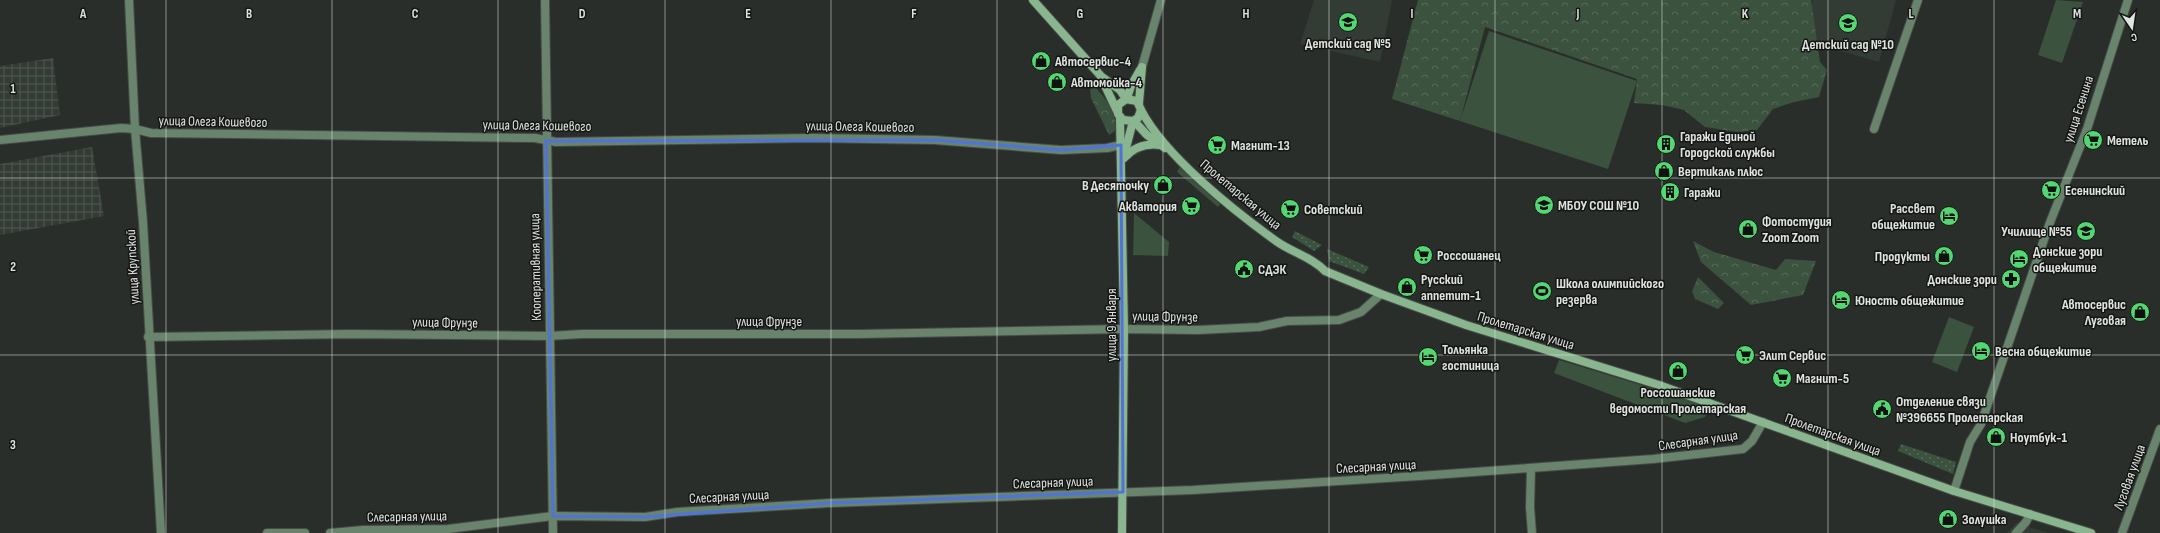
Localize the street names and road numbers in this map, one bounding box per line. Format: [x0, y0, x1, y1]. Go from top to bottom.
street label: улица Есенина [2060, 74, 2097, 145]
street label: улица Олега Кошевого [158, 112, 268, 131]
street label: улица Олега Кошевого [482, 116, 592, 135]
street label: улица Олега Кошевого [805, 117, 915, 136]
street label: Пролетарская улица [1197, 156, 1285, 233]
street label: Кооперативная улица [526, 213, 545, 321]
street label: улица Крупской [122, 229, 143, 305]
street label: улица 9 Января [1103, 289, 1120, 361]
street label: улица Фрунзе [1132, 307, 1198, 326]
street label: Пролетарская улица [1475, 308, 1576, 353]
street label: улица Фрунзе [412, 313, 478, 332]
street label: улица Фрунзе [736, 313, 802, 330]
street label: Пролетарская улица [1783, 409, 1883, 460]
street label: Слесарная улица [1657, 426, 1739, 454]
street label: Луговая улица [2109, 442, 2149, 513]
street label: Слесарная улица [1336, 456, 1417, 477]
street label: Слесарная улица [1013, 473, 1093, 492]
street label: Слесарная улица [689, 486, 770, 507]
street label: Слесарная улица [367, 507, 447, 526]

